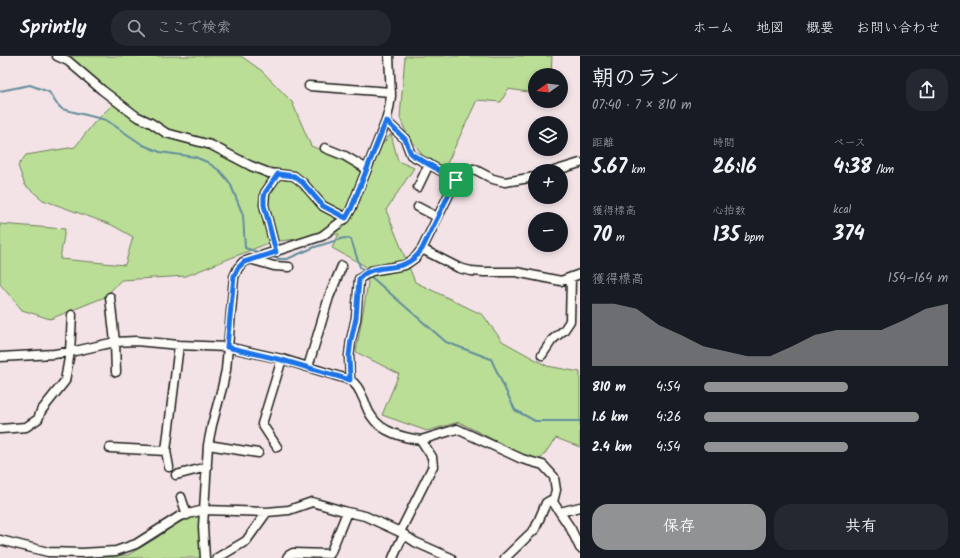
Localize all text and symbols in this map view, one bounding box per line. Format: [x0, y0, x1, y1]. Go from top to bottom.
search box [111, 10, 391, 46]
text: Sprintly [20, 13, 87, 43]
text: ここで検索 [157, 16, 232, 40]
icon: search [125, 17, 147, 39]
text: ホーム [693, 17, 734, 39]
text: 地図 [756, 17, 784, 39]
text: 概要 [806, 17, 834, 39]
text: お問い合わせ [856, 17, 940, 39]
text: 朝のラン [592, 62, 680, 97]
north arrow [528, 68, 568, 108]
map controls [528, 68, 568, 252]
button: share [906, 69, 948, 111]
text: 07:40 · 7 × 810 m [592, 95, 692, 116]
button: layers [528, 116, 568, 156]
text: 距離 [592, 134, 614, 152]
text: 時間 [713, 134, 735, 152]
text: ペース [833, 134, 866, 152]
text: 5.67 [592, 152, 627, 184]
text: 26:16 [713, 152, 757, 184]
text: 4:38 [833, 152, 872, 184]
text: km [627, 161, 645, 179]
text: /km [872, 161, 894, 179]
pin [439, 163, 473, 197]
button: + [528, 164, 568, 204]
icon: arrive [445, 169, 467, 191]
text: kcal [833, 201, 851, 219]
text: 獲得標高 [592, 202, 636, 220]
text: 心拍数 [713, 202, 746, 220]
button: − [528, 212, 568, 252]
text: 374 [833, 219, 865, 251]
text: 70 [592, 220, 612, 252]
text: 135 [713, 220, 740, 252]
text: m [612, 229, 625, 247]
text: bpm [740, 229, 764, 247]
text: 154–164 m [888, 268, 948, 289]
text: 獲得標高 [592, 269, 644, 290]
text: 810 m [592, 377, 626, 398]
text: 4:54 [656, 377, 681, 398]
text: 1.6 km [592, 407, 628, 428]
text: 4:26 [656, 407, 681, 428]
text: 2.4 km [592, 437, 632, 458]
text: 4:54 [656, 437, 681, 458]
button: 保存 [592, 504, 766, 550]
button: 共有 [774, 504, 948, 550]

